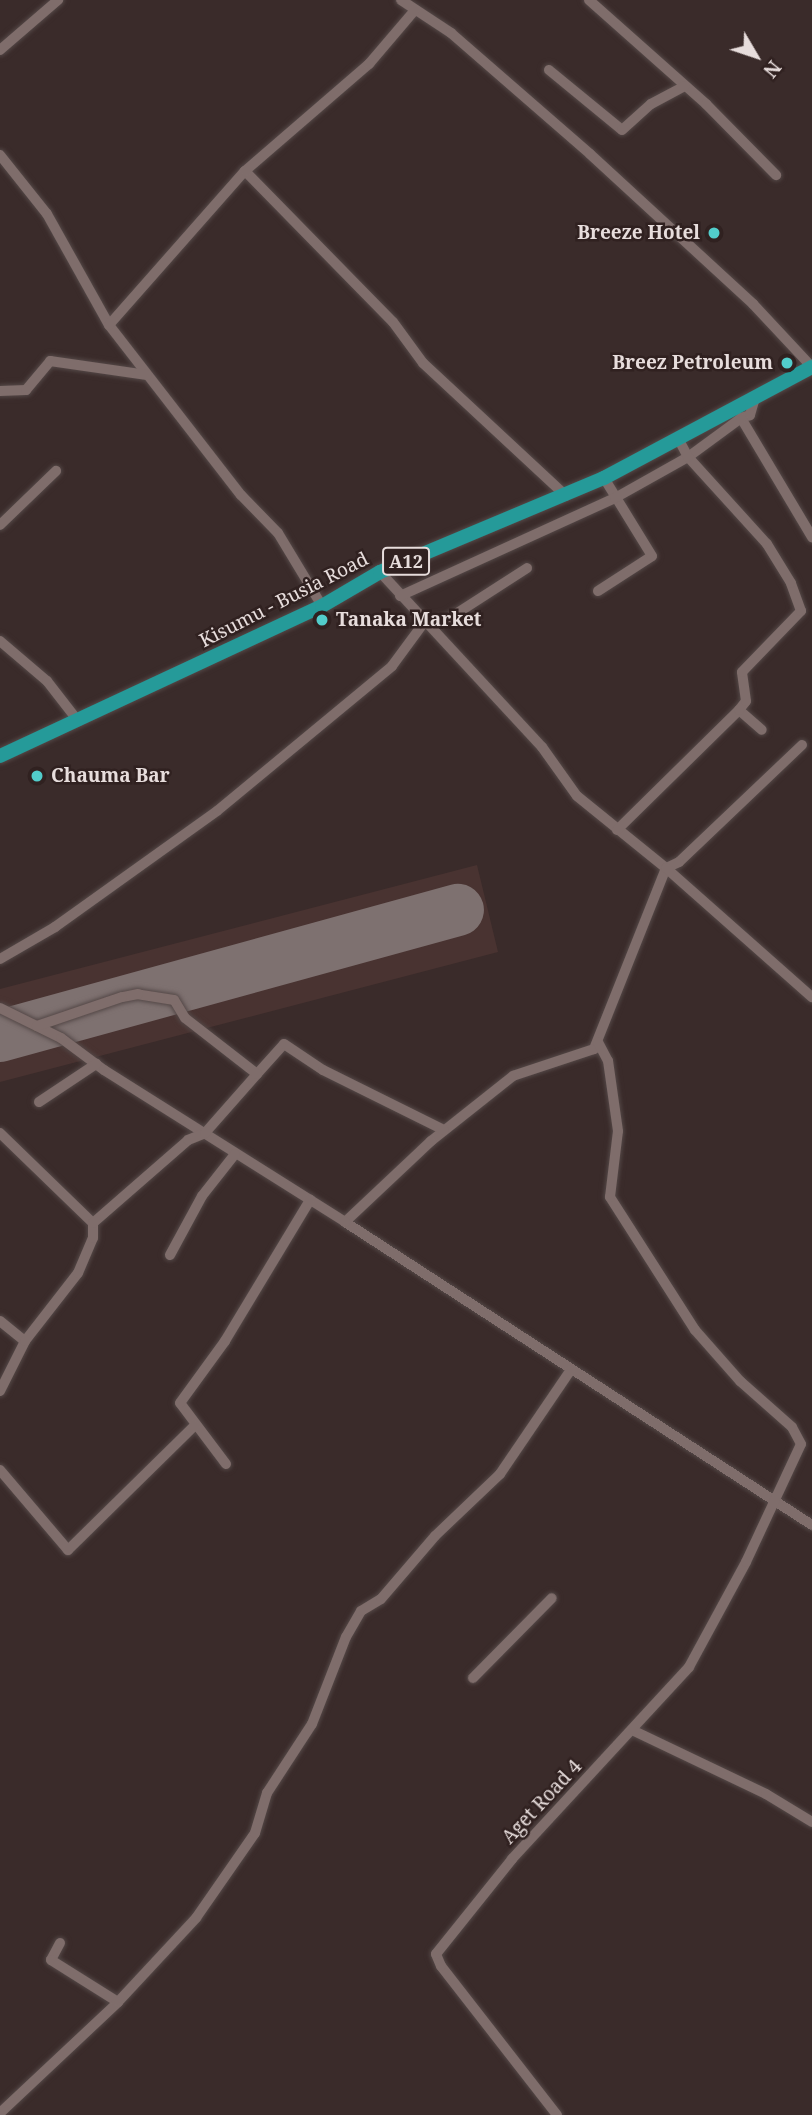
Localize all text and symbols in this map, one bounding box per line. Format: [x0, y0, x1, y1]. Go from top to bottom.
north arrow [721, 21, 791, 91]
text: N [758, 55, 787, 83]
place label: Breeze Hotel [577, 222, 700, 244]
marker: Breeze Hotel [706, 225, 722, 241]
place label: Breez Petroleum [612, 352, 773, 374]
marker: Breez Petroleum [779, 355, 795, 371]
road number: A12 [382, 546, 430, 576]
street label: Kisumu - Busia Road [196, 548, 372, 652]
place label: Tanaka Market [336, 609, 481, 631]
marker: Tanaka Market [314, 612, 330, 628]
place label: Chauma Bar [51, 765, 170, 787]
marker: Chauma Bar [29, 768, 45, 784]
street label: Aget Road 4 [497, 1755, 587, 1849]

